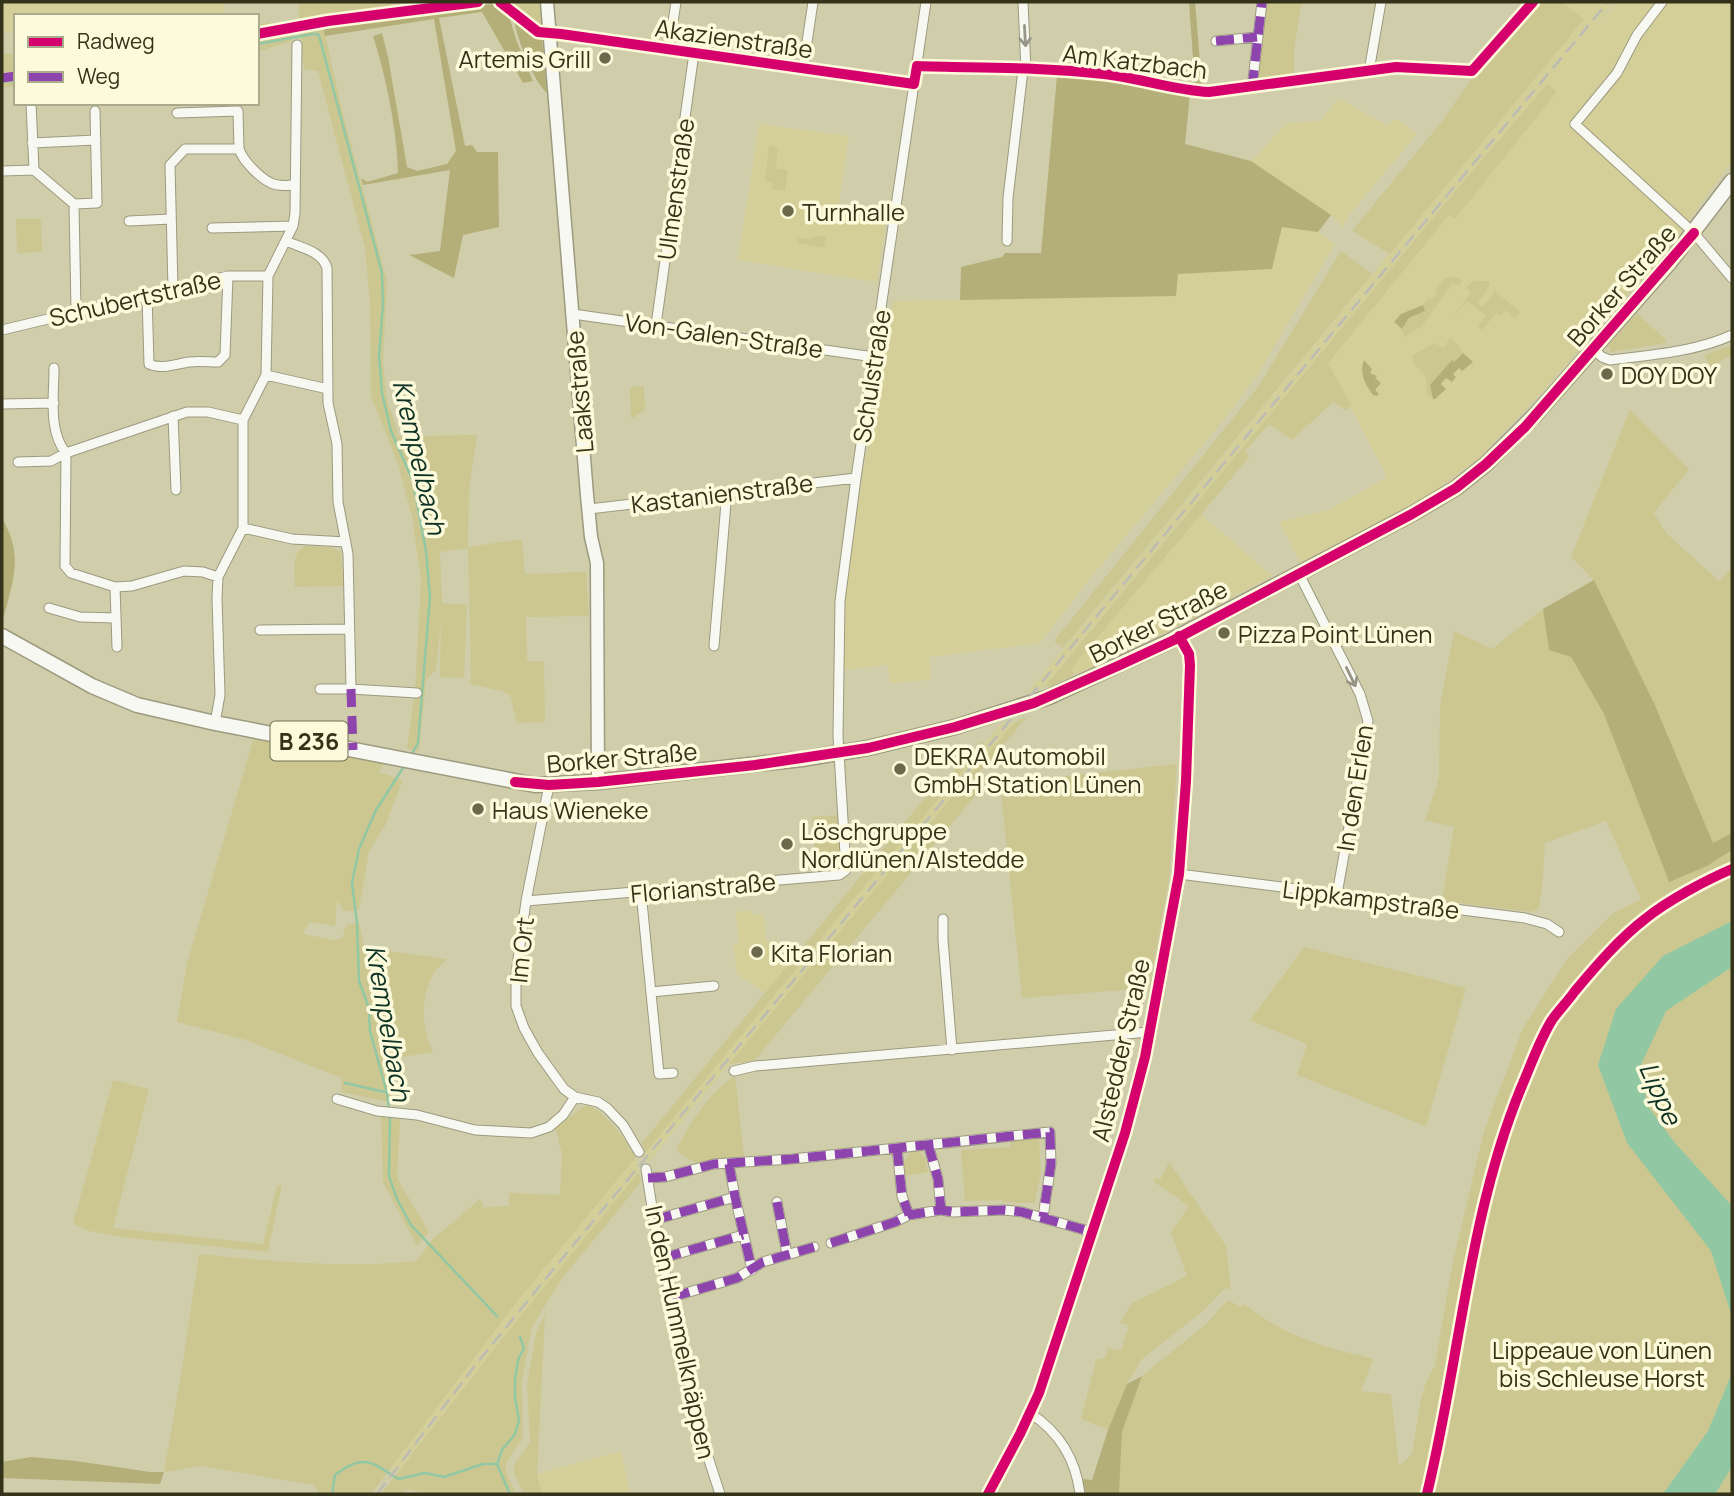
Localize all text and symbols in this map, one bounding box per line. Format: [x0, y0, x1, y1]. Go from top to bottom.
street label: Akazienstraße [653, 11, 815, 65]
legend [14, 14, 259, 105]
one-way arrow [1018, 24, 1031, 47]
text: Radweg [77, 27, 155, 55]
street label: Am Katzbach [1061, 36, 1209, 86]
place label: Artemis Grill [459, 42, 591, 75]
marker: Artemis Grill [597, 50, 613, 66]
text: Weg [77, 62, 120, 90]
street label: Ulmenstraße [649, 116, 701, 262]
place label: Turnhalle [802, 195, 905, 228]
marker: Turnhalle [780, 203, 796, 219]
street label: Borker Straße [1559, 217, 1683, 353]
street label: Schubertstraße [46, 262, 224, 334]
street label: Von-Galen-Straße [623, 305, 825, 365]
street label: Schulstraße [844, 307, 898, 445]
street label: Laakstraße [557, 329, 601, 455]
place label: DOY DOY [1621, 358, 1718, 391]
marker: DOY DOY [1599, 366, 1615, 382]
water label: Krempelbach [385, 376, 456, 539]
street label: Kastanienstraße [629, 465, 815, 521]
street label: Borker Straße [1083, 572, 1233, 670]
place label: Pizza Point Lünen [1238, 617, 1432, 650]
marker: Pizza Point Lünen [1216, 625, 1232, 641]
one-way arrow [1345, 666, 1359, 687]
road number: B 236 [270, 722, 348, 761]
street label: In den Erlen [1328, 722, 1380, 854]
street label: Borker Straße [545, 734, 699, 780]
place label: DEKRA Automobil GmbH Station Lünen [914, 739, 1142, 800]
marker: DEKRA Automobil GmbH Station Lünen [892, 761, 908, 777]
place label: Haus Wieneke [492, 793, 649, 826]
marker: Haus Wieneke [470, 801, 486, 817]
place label: Löschgruppe Nordlünen/Alstedde [801, 814, 1025, 875]
marker: Löschgruppe Nordlünen/Alstedde [779, 836, 795, 852]
street label: Florianstraße [629, 864, 777, 910]
street label: Lippkampstraße [1281, 872, 1461, 926]
street label: Im Ort [501, 915, 541, 985]
place label: Kita Florian [771, 936, 892, 969]
water label: Krempelbach [358, 942, 421, 1105]
marker: Kita Florian [749, 944, 765, 960]
street label: Alstedder Straße [1083, 955, 1157, 1145]
water label: Lippe [1631, 1056, 1691, 1132]
street label: In den Hummelknäppen [638, 1202, 724, 1462]
park label: Lippeaue von Lünen bis Schleuse Horst [1492, 1333, 1712, 1394]

